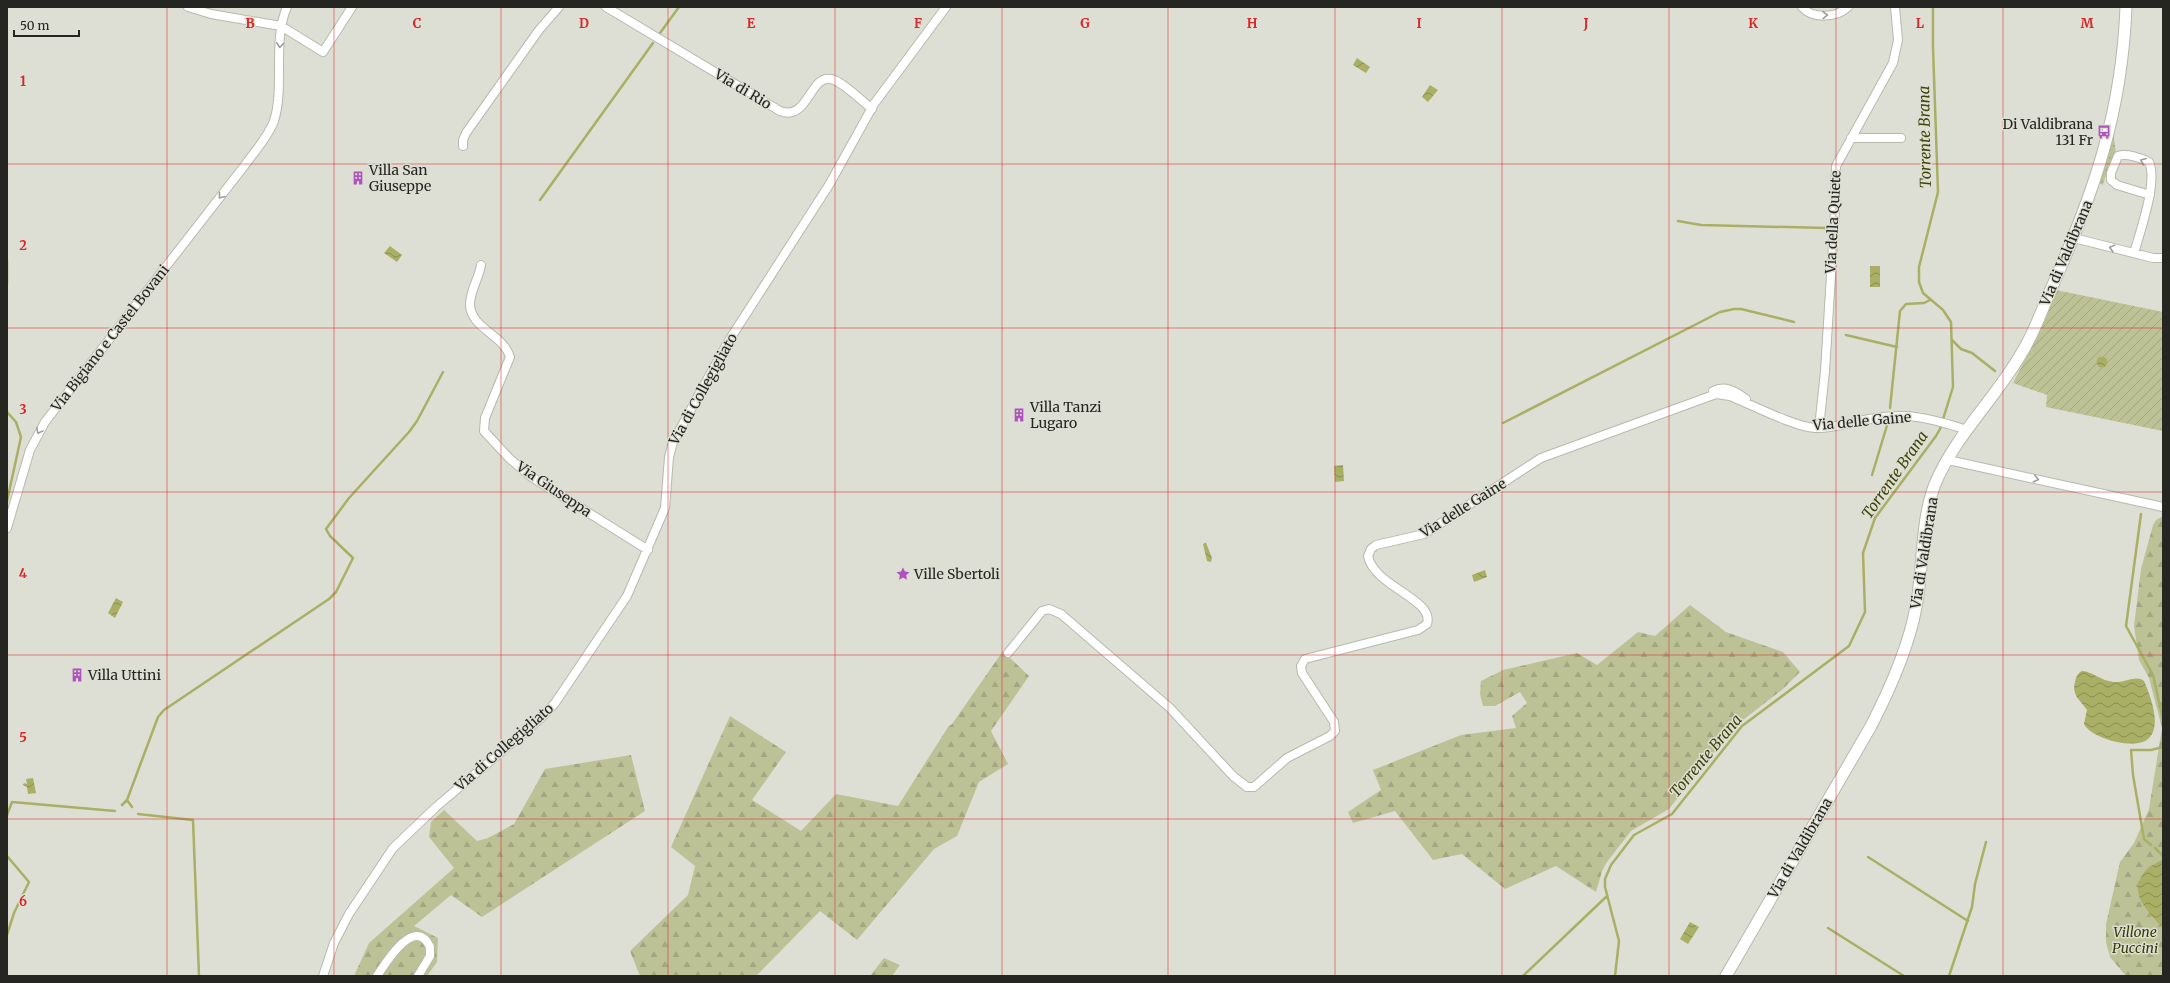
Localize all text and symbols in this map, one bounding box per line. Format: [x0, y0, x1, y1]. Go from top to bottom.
one-way arrow [1822, 11, 1828, 19]
scale bar [14, 12, 79, 38]
text: B [245, 15, 255, 32]
text: C [413, 15, 422, 32]
text: D [579, 15, 589, 32]
text: E [747, 15, 756, 32]
text: F [914, 15, 922, 32]
text: G [1080, 15, 1090, 32]
text: H [1247, 15, 1258, 32]
text: I [1416, 15, 1422, 32]
text: J [1582, 15, 1589, 32]
text: K [1748, 15, 1758, 32]
text: L [1916, 15, 1925, 32]
text: M [2080, 15, 2094, 32]
text: 50 m [20, 18, 49, 33]
one-way arrow [276, 42, 285, 48]
street label: Via di Rio [710, 64, 775, 113]
text: 1 [20, 73, 26, 90]
water label: Torrente Brana [1914, 86, 1935, 188]
place label: Di Valdibrana 131 Fr [2002, 115, 2093, 149]
bus stop icon: Di Valdibrana 131 Fr [2096, 124, 2112, 140]
one-way arrow [2140, 157, 2147, 165]
place label: Villa San Giuseppe [368, 161, 431, 195]
building icon: Villa San Giuseppe [350, 170, 366, 186]
street label: Via della Quiete [1821, 170, 1845, 275]
one-way arrow [219, 191, 226, 198]
street label: Via di Valdibrana [2035, 197, 2097, 309]
text: 2 [19, 237, 27, 254]
one-way arrow [2108, 244, 2115, 252]
street label: Via Bigiano e Castel Bovani [47, 261, 173, 416]
street label: Via di Collegigliato [664, 330, 741, 449]
place label: Villa Tanzi Lugaro [1029, 398, 1102, 432]
text: 3 [19, 401, 27, 418]
building icon: Villa Tanzi Lugaro [1011, 407, 1027, 423]
street label: Via delle Gaine [1811, 408, 1912, 434]
one-way arrow [36, 427, 44, 435]
water label: Torrente Brana [1857, 427, 1932, 522]
street label: Via Giuseppa [512, 457, 595, 521]
street label: Via delle Gaine [1416, 474, 1510, 542]
one-way arrow [2033, 475, 2039, 483]
street label: Via di Valdibrana [1906, 495, 1942, 611]
text: 4 [19, 565, 28, 582]
place label: Ville Sbertoli [913, 565, 1000, 583]
place icon: Ville Sbertoli [895, 566, 911, 582]
place label: Villa Uttini [87, 666, 161, 684]
building icon: Villa Uttini [69, 667, 85, 683]
street label: Via di Collegigliato [450, 699, 557, 795]
water label: Torrente Brana [1665, 710, 1746, 801]
text: 5 [19, 729, 27, 746]
street label: Via di Valdibrana [1763, 794, 1836, 902]
text: 6 [19, 893, 27, 910]
park label: Villone Puccini [2112, 923, 2158, 957]

